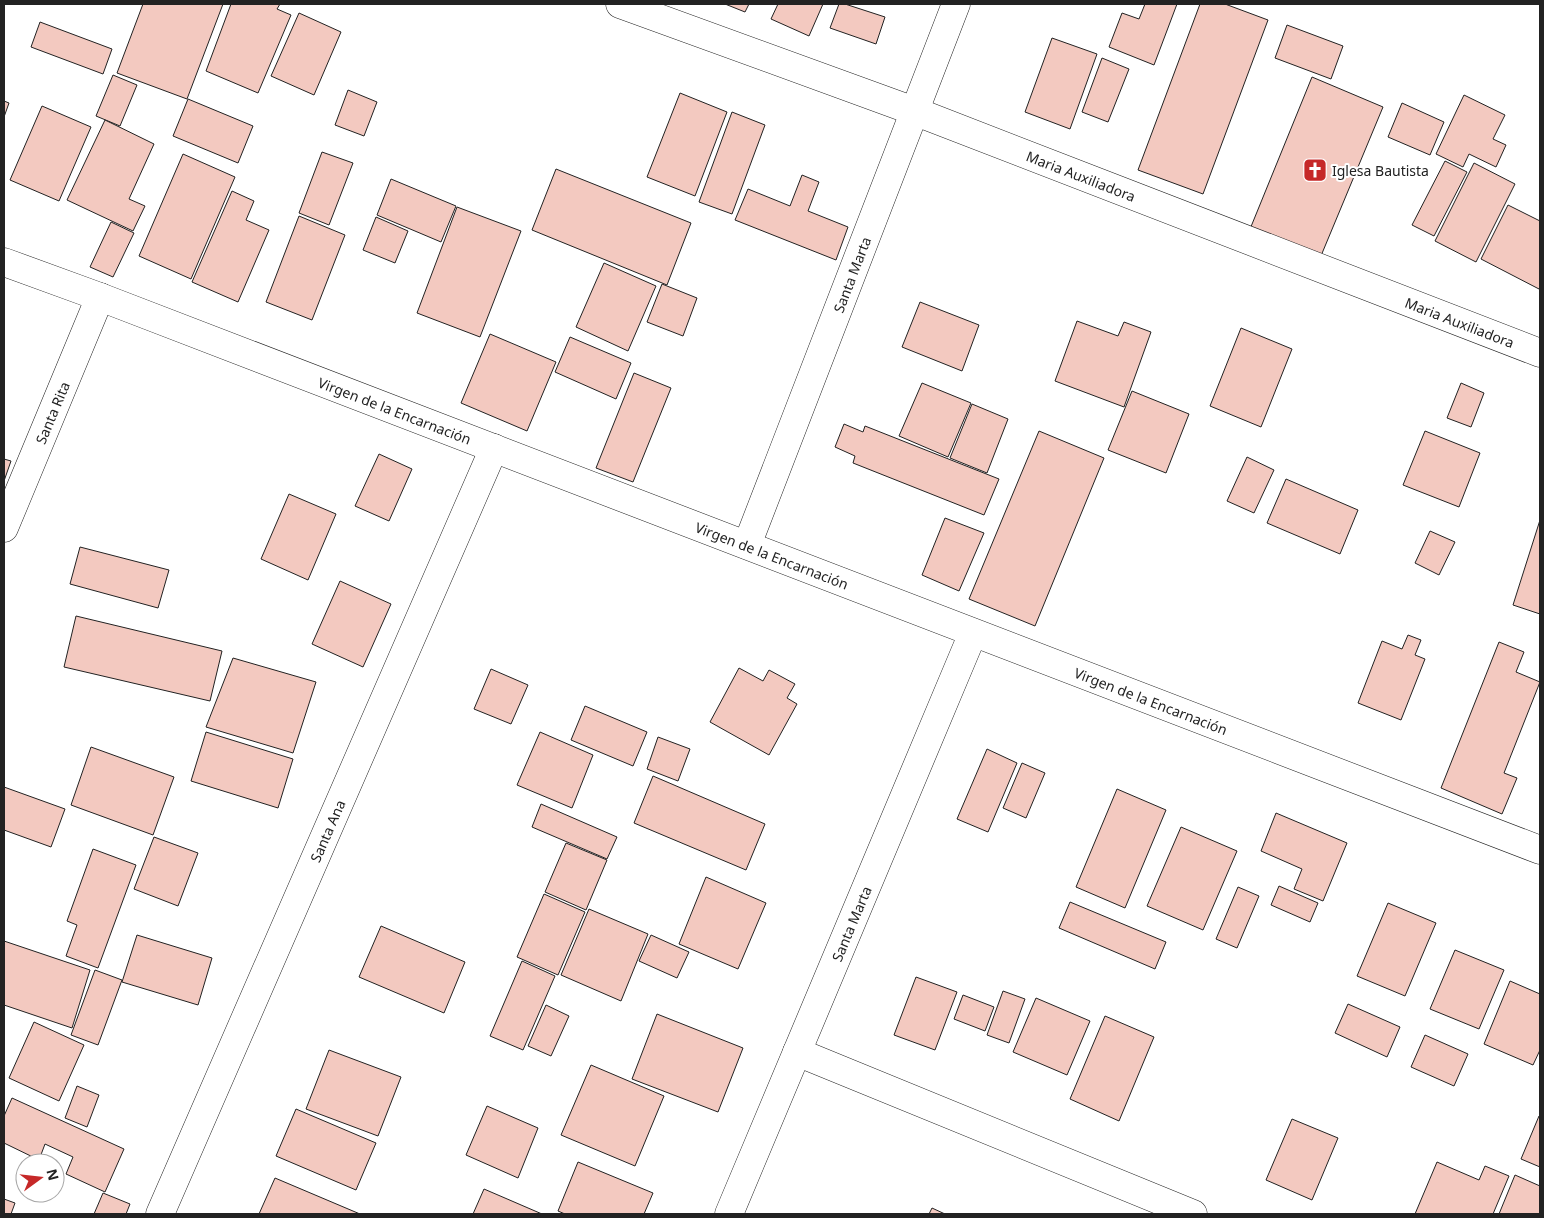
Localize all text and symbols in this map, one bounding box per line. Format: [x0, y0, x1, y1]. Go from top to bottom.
street label: Maria Auxiliadora [1024, 146, 1138, 205]
church icon: Iglesa Bautista [1302, 157, 1328, 183]
place label: Iglesa Bautista [1332, 161, 1429, 180]
street label: Santa Marta [828, 234, 875, 315]
street label: Maria Auxiliadora [1402, 292, 1517, 352]
street label: Virgen de la Encarnación [315, 372, 474, 448]
street label: Santa Rita [31, 378, 73, 447]
street label: Virgen de la Encarnación [693, 517, 851, 593]
street label: Virgen de la Encarnación [1072, 663, 1230, 739]
street label: Santa Ana [305, 797, 349, 865]
street label: Santa Marta [827, 883, 875, 964]
north arrow [15, 1153, 65, 1203]
text: N [42, 1167, 64, 1182]

